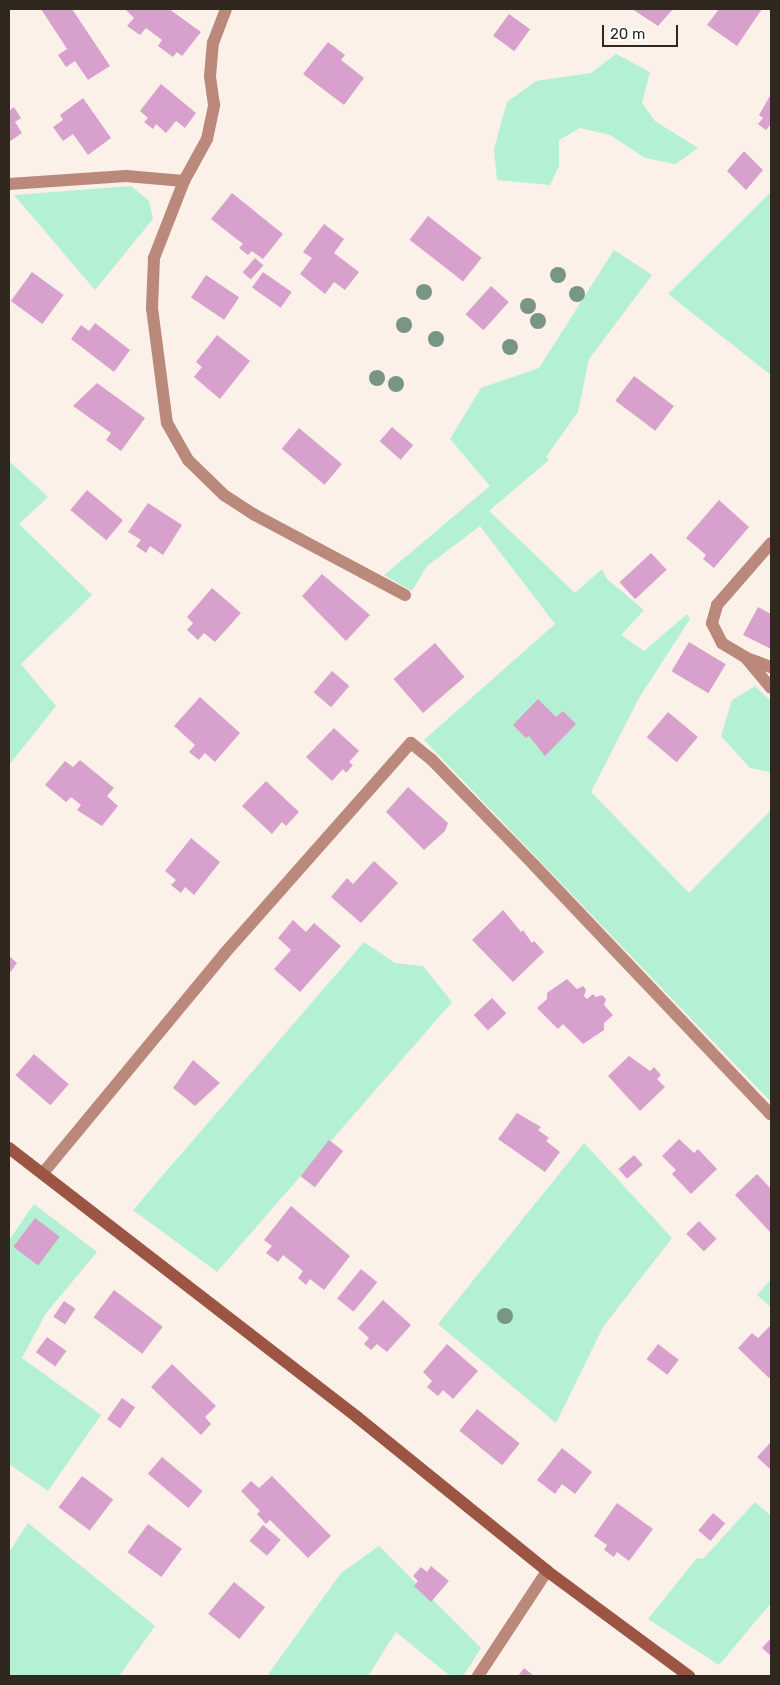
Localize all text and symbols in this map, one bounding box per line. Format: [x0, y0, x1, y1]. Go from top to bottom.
scale bar [605, 15, 681, 47]
text: 20 m [610, 25, 645, 43]

